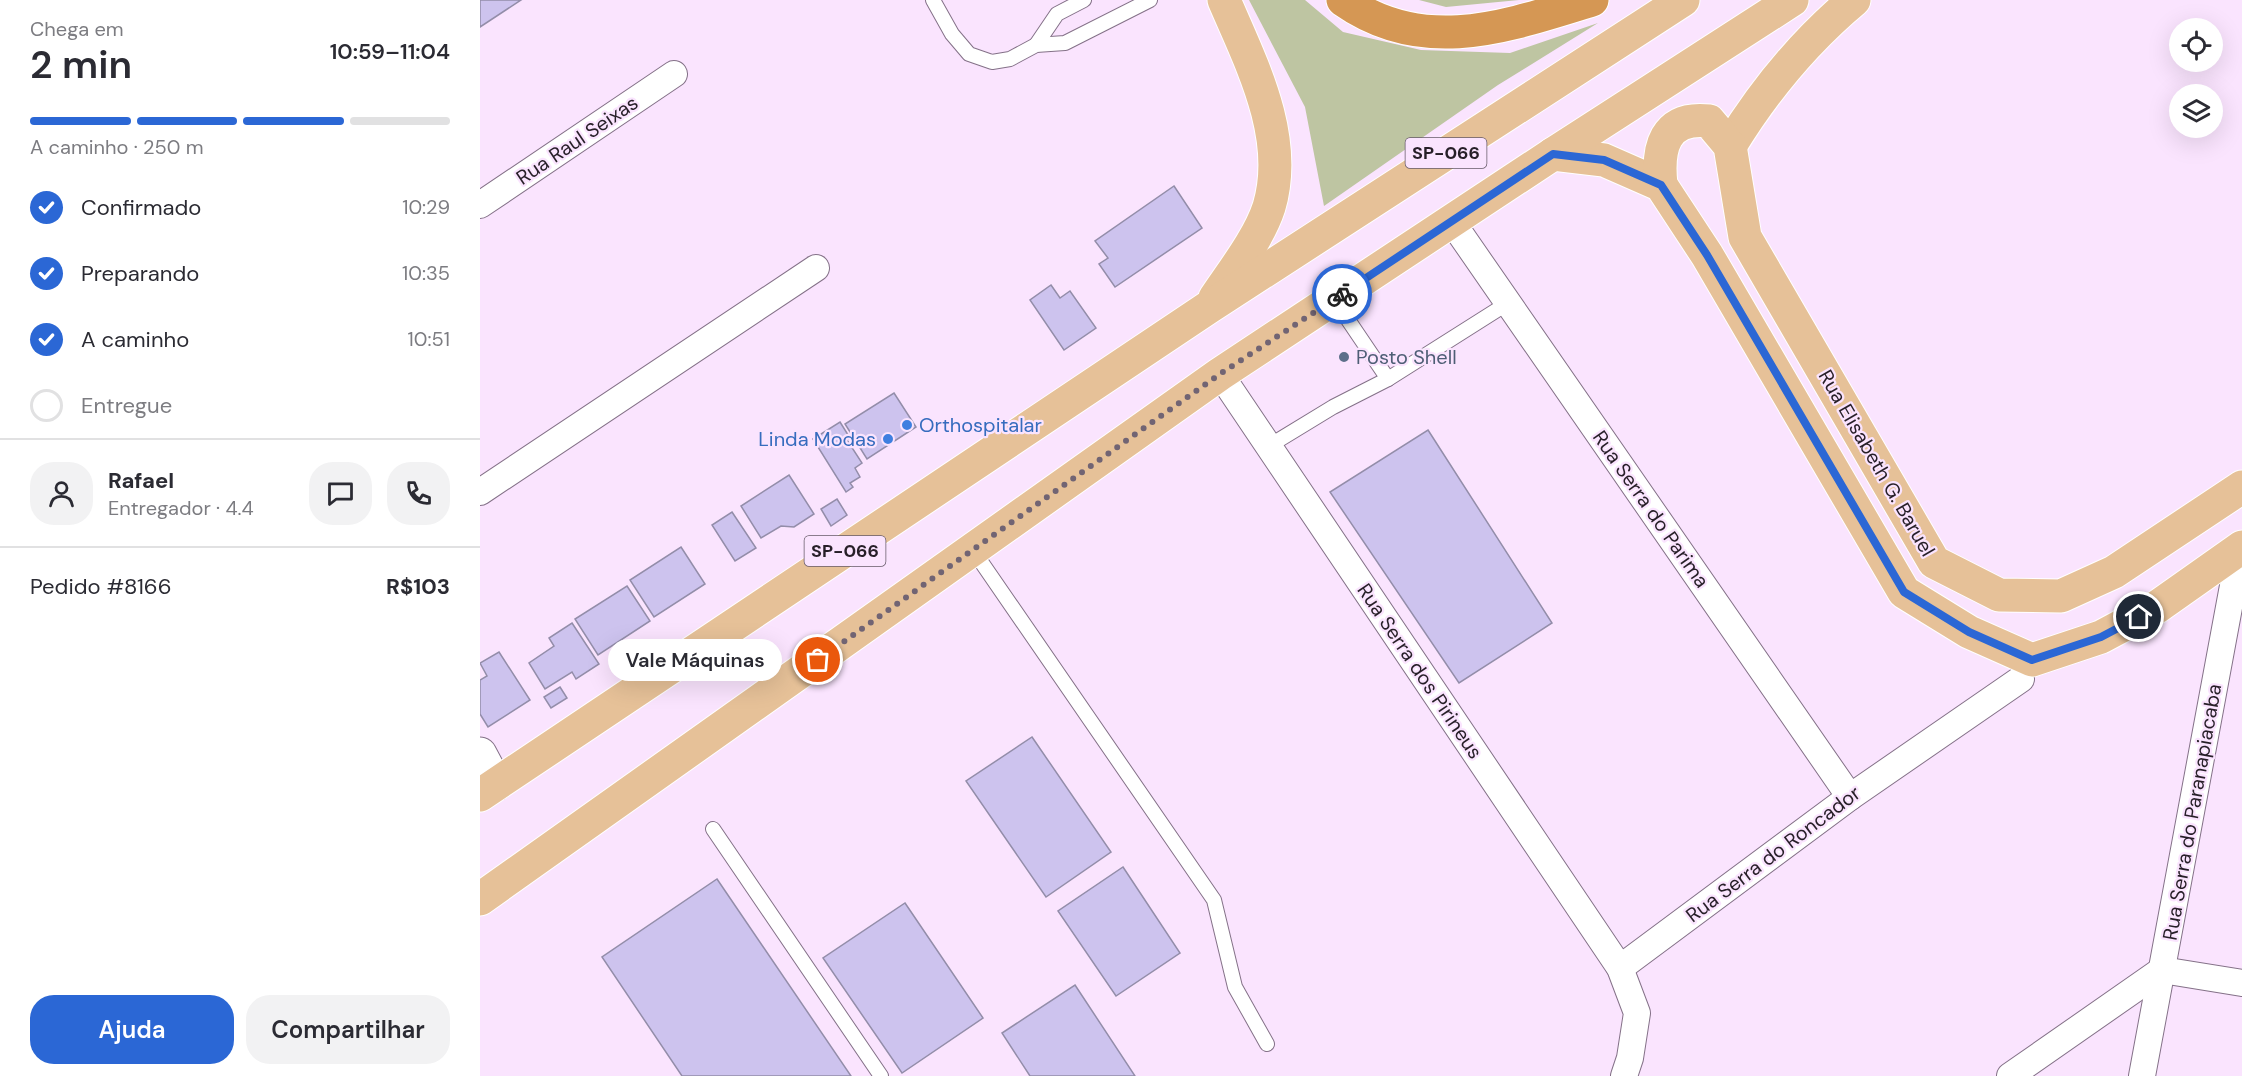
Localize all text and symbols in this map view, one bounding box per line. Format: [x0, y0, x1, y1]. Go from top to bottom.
text: Chega em [30, 16, 124, 42]
map controls [2169, 18, 2223, 138]
button: locate [2169, 18, 2223, 72]
text: 10:59–11:04 [330, 37, 450, 66]
text: 2 min [30, 39, 132, 90]
button: layers [2169, 84, 2223, 138]
street label: Rua Raul Seixas [511, 90, 643, 190]
text: A caminho · 250 m [30, 134, 204, 160]
road number: SP-066 [1406, 138, 1486, 168]
icon: check [30, 191, 63, 224]
text: Confirmado [81, 193, 201, 222]
text: 10:29 [402, 194, 450, 220]
icon: check [30, 257, 63, 290]
text: Preparando [81, 259, 199, 288]
text: 10:35 [402, 260, 450, 286]
courier [1312, 264, 1372, 324]
icon: bike [1326, 278, 1359, 311]
icon: check [30, 323, 63, 356]
text: A caminho [81, 325, 189, 354]
text: 10:51 [408, 326, 450, 352]
place label: Posto Shell [1356, 344, 1457, 370]
marker: Posto Shell [1337, 350, 1351, 364]
street label: Rua Elisabeth G. Baruel [1813, 365, 1941, 561]
text: Entregue [81, 391, 172, 420]
place label: Orthospitalar [919, 412, 1042, 438]
marker: Orthospitalar [900, 418, 914, 432]
street label: Rua Serra do Parima [1587, 425, 1715, 593]
place label: Linda Modas [758, 426, 876, 452]
marker: Linda Modas [881, 432, 895, 446]
button: person [30, 462, 93, 525]
button: chat [309, 462, 372, 525]
button: phone [387, 462, 450, 525]
text: Rafael [108, 466, 174, 495]
text: Entregador · 4.4 [108, 495, 254, 521]
road number: SP-066 [804, 536, 886, 566]
text: Pedido #8166 [30, 572, 172, 601]
text: R$103 [386, 572, 450, 601]
street label: Rua Serra dos Pirineus [1352, 578, 1488, 764]
pin [2113, 591, 2164, 642]
icon: home [2122, 600, 2155, 633]
pin [792, 634, 843, 685]
callout: Vale Máquinas [608, 639, 782, 681]
icon: bag [801, 643, 834, 676]
text: Vale Máquinas [625, 647, 765, 673]
street label: Rua Serra do Paranapiacaba [2157, 682, 2227, 942]
street label: Rua Serra do Roncador [1681, 780, 1865, 928]
button: Ajuda [30, 995, 234, 1064]
button: Compartilhar [246, 995, 450, 1064]

